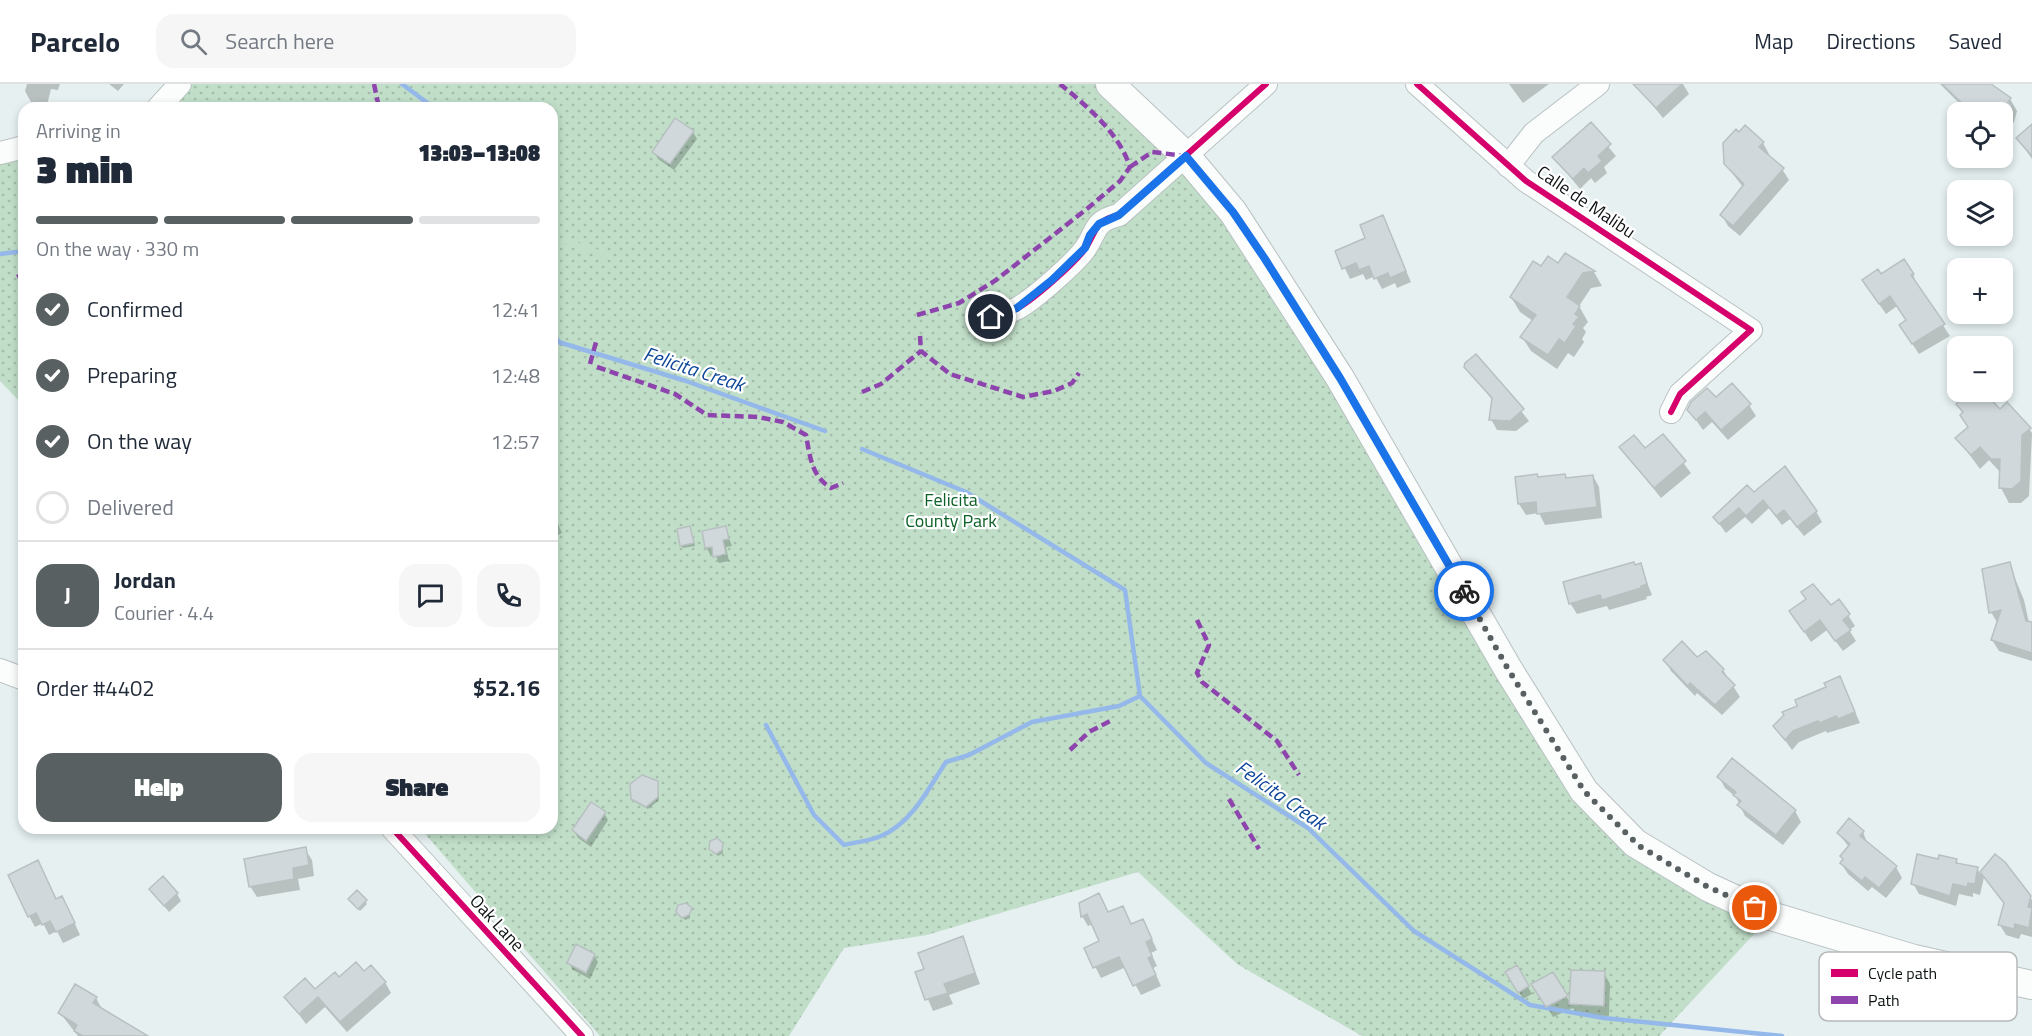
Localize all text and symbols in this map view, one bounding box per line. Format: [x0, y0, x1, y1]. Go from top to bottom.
search box [156, 14, 576, 68]
text: Parcelo [30, 20, 120, 63]
text: Search here [225, 24, 334, 58]
icon: search [177, 25, 210, 58]
text: Map [1754, 25, 1794, 57]
text: Directions [1827, 25, 1916, 57]
text: Saved [1949, 25, 2002, 57]
map controls [1947, 102, 2013, 402]
button: locate [1947, 102, 2013, 168]
text: Arriving in [36, 115, 121, 146]
text: 13:03–13:08 [418, 136, 540, 170]
text: 3 min [36, 139, 133, 198]
street label: Calle de Malibu [1531, 159, 1641, 245]
button: layers [1947, 180, 2013, 246]
text: On the way · 330 m [36, 233, 199, 264]
button: + [1947, 258, 2013, 324]
pin [965, 291, 1016, 342]
text: Confirmed [87, 292, 183, 326]
icon: check [36, 293, 69, 326]
text: 12:41 [491, 294, 540, 325]
icon: home [974, 300, 1007, 333]
button: − [1947, 336, 2013, 402]
water label: Felicita Creak [640, 338, 751, 400]
text: Preparing [87, 358, 177, 392]
icon: check [36, 359, 69, 392]
text: 12:48 [491, 360, 540, 391]
text: On the way [87, 424, 192, 458]
icon: check [36, 425, 69, 458]
text: 12:57 [491, 426, 540, 457]
park label: Felicita County Park [905, 486, 997, 534]
text: Delivered [87, 490, 174, 524]
courier [1434, 561, 1494, 621]
text: Jordan [114, 563, 176, 597]
button: chat [399, 564, 462, 627]
button: phone [477, 564, 540, 627]
icon: bike [1448, 575, 1481, 608]
text: J [64, 578, 71, 612]
text: Courier · 4.4 [114, 597, 214, 628]
text: Order #4402 [36, 671, 155, 705]
text: $52.16 [473, 671, 540, 705]
water label: Felicita Creak [1230, 752, 1335, 838]
button: Help [36, 753, 282, 822]
button: Share [294, 753, 540, 822]
pin [1729, 882, 1780, 933]
street label: Oak Lane [464, 888, 531, 957]
icon: bag [1738, 891, 1771, 924]
legend [1819, 952, 2017, 1021]
text: Cycle path [1868, 961, 1937, 985]
text: Path [1868, 988, 1900, 1012]

